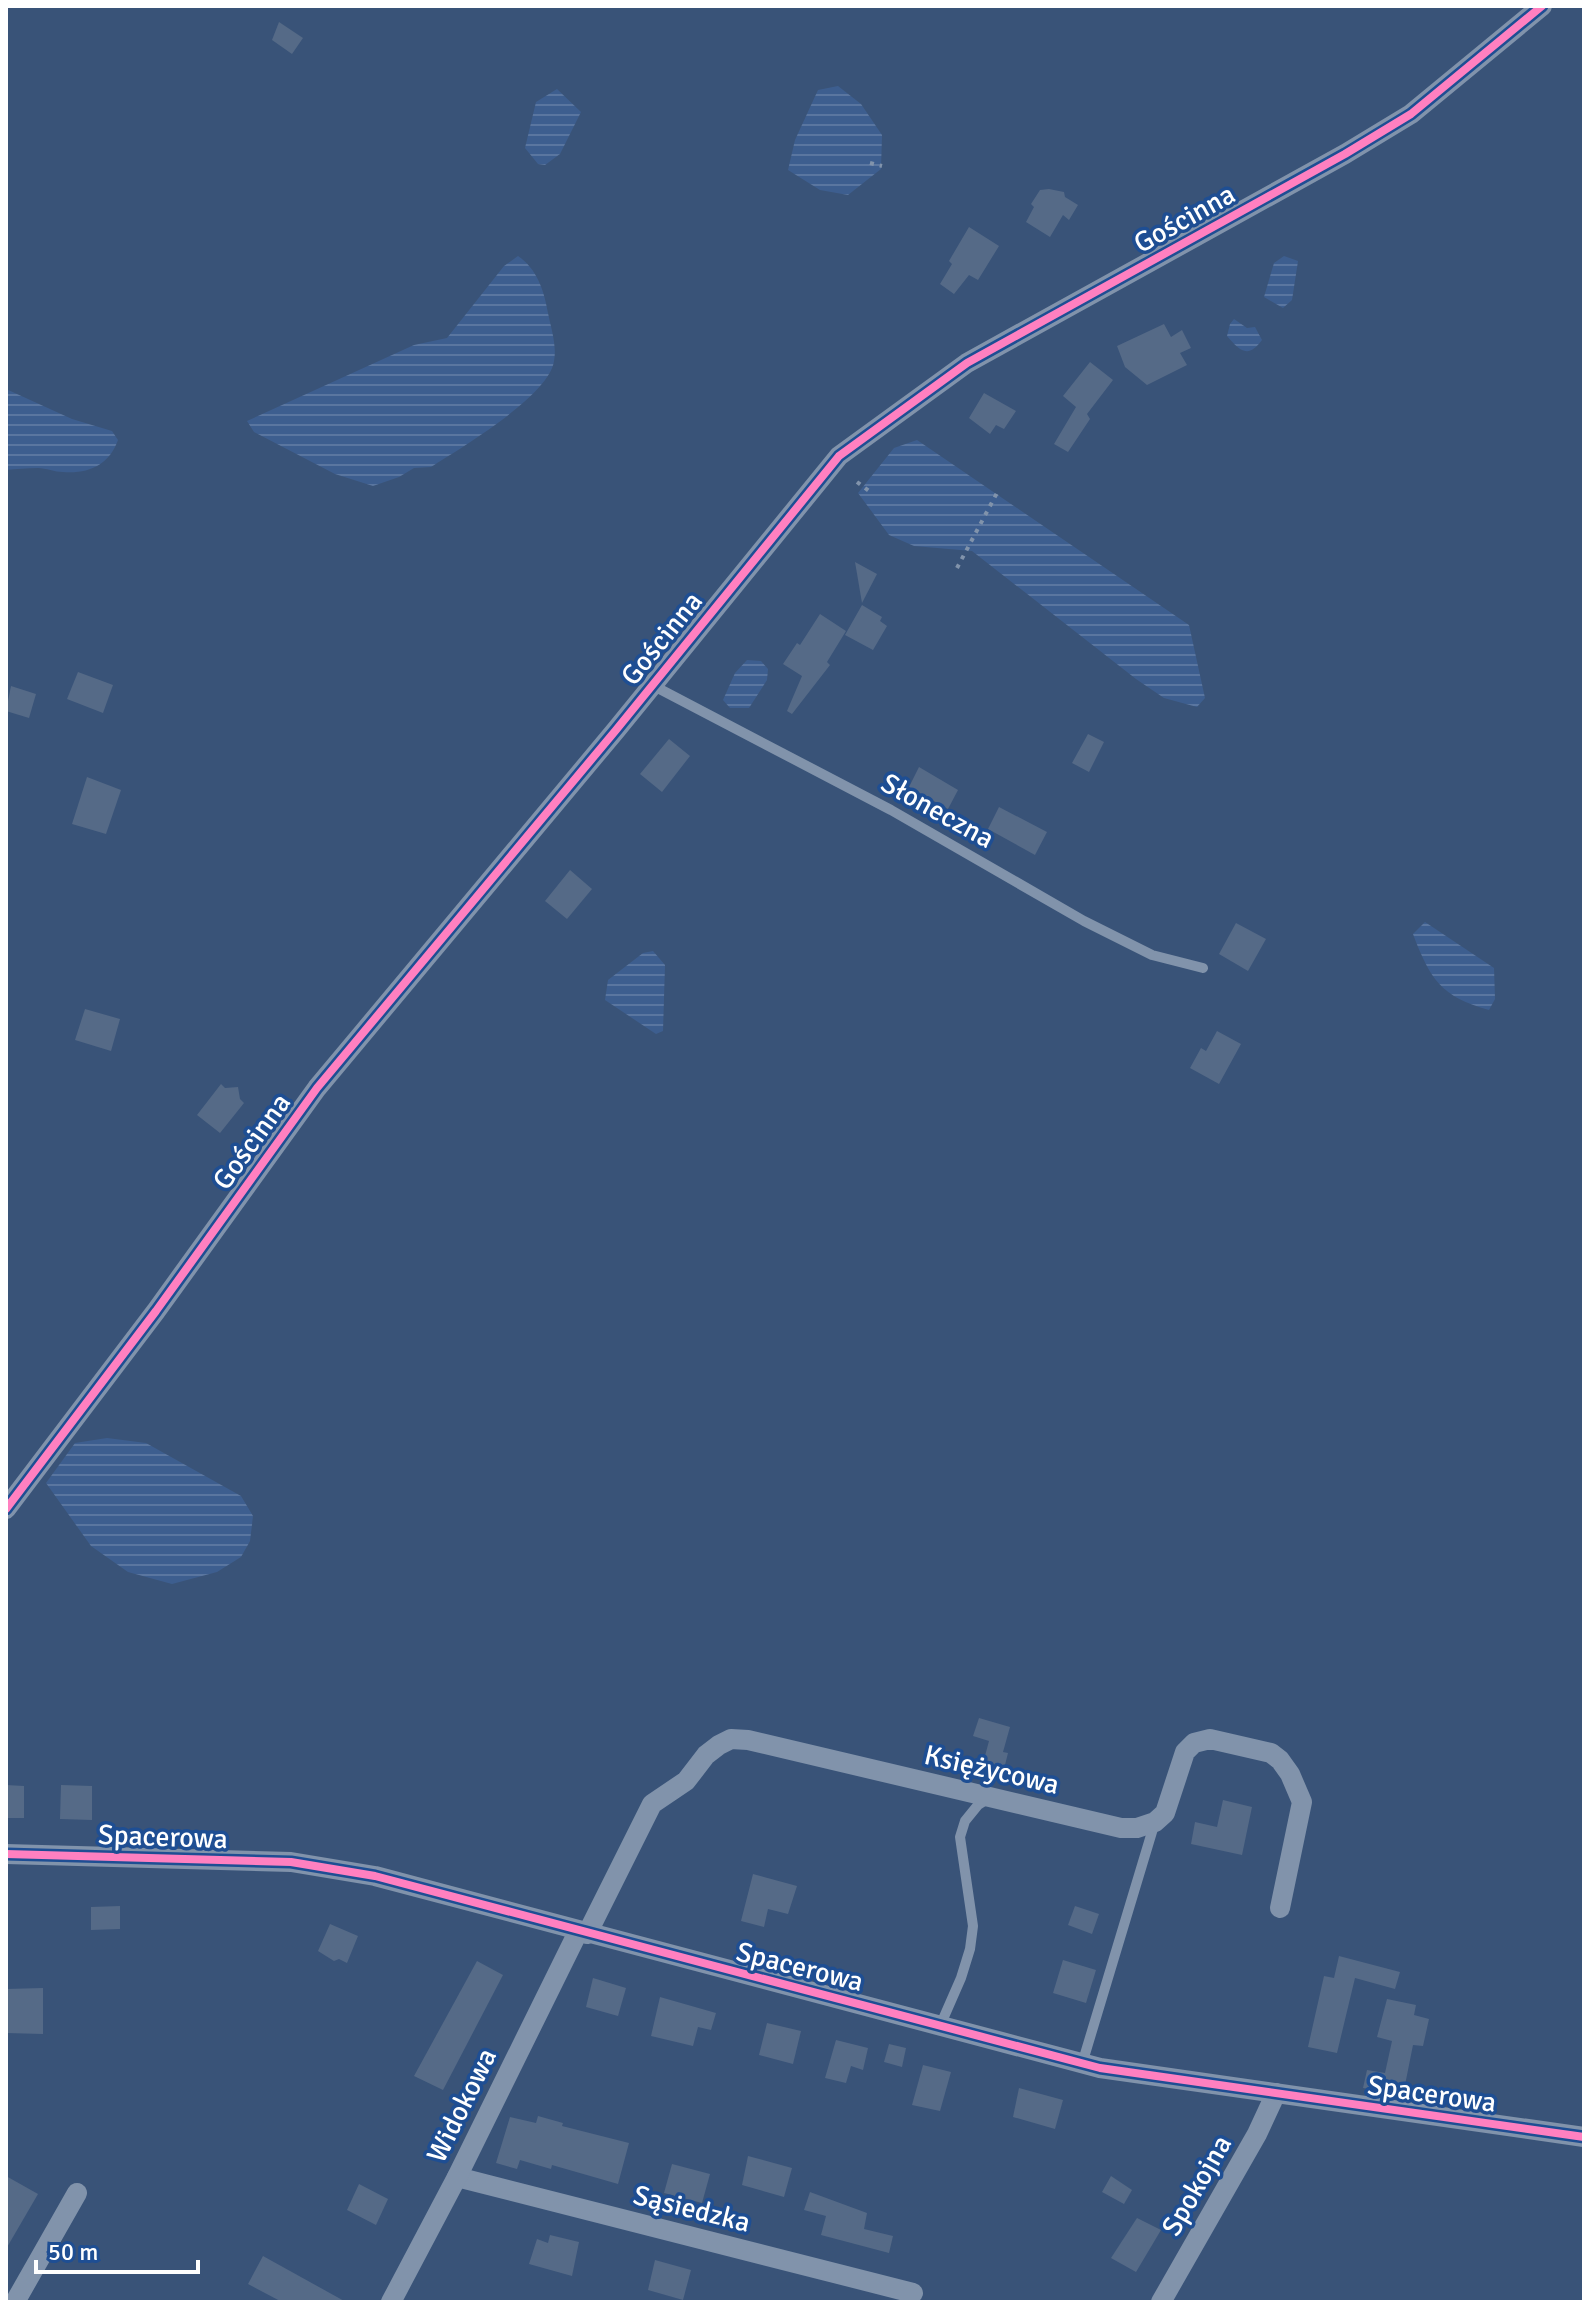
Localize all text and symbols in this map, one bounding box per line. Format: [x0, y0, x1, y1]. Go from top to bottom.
street label: Gościnna [1128, 177, 1241, 261]
street label: Gościnna [614, 585, 710, 692]
street label: Słoneczna [875, 766, 1000, 856]
street label: Gościnna [206, 1087, 298, 1196]
street label: Księżycowa [921, 1738, 1063, 1802]
street label: Spacerowa [98, 1818, 228, 1856]
street label: Spacerowa [733, 1935, 867, 1999]
street label: Widokowa [420, 2043, 504, 2168]
street label: Spacerowa [1365, 2068, 1498, 2120]
street label: Spokojna [1155, 2129, 1239, 2242]
street label: Sąsiedzka [630, 2178, 754, 2240]
scale bar [36, 2224, 198, 2274]
text: 50 m [48, 2237, 98, 2267]

